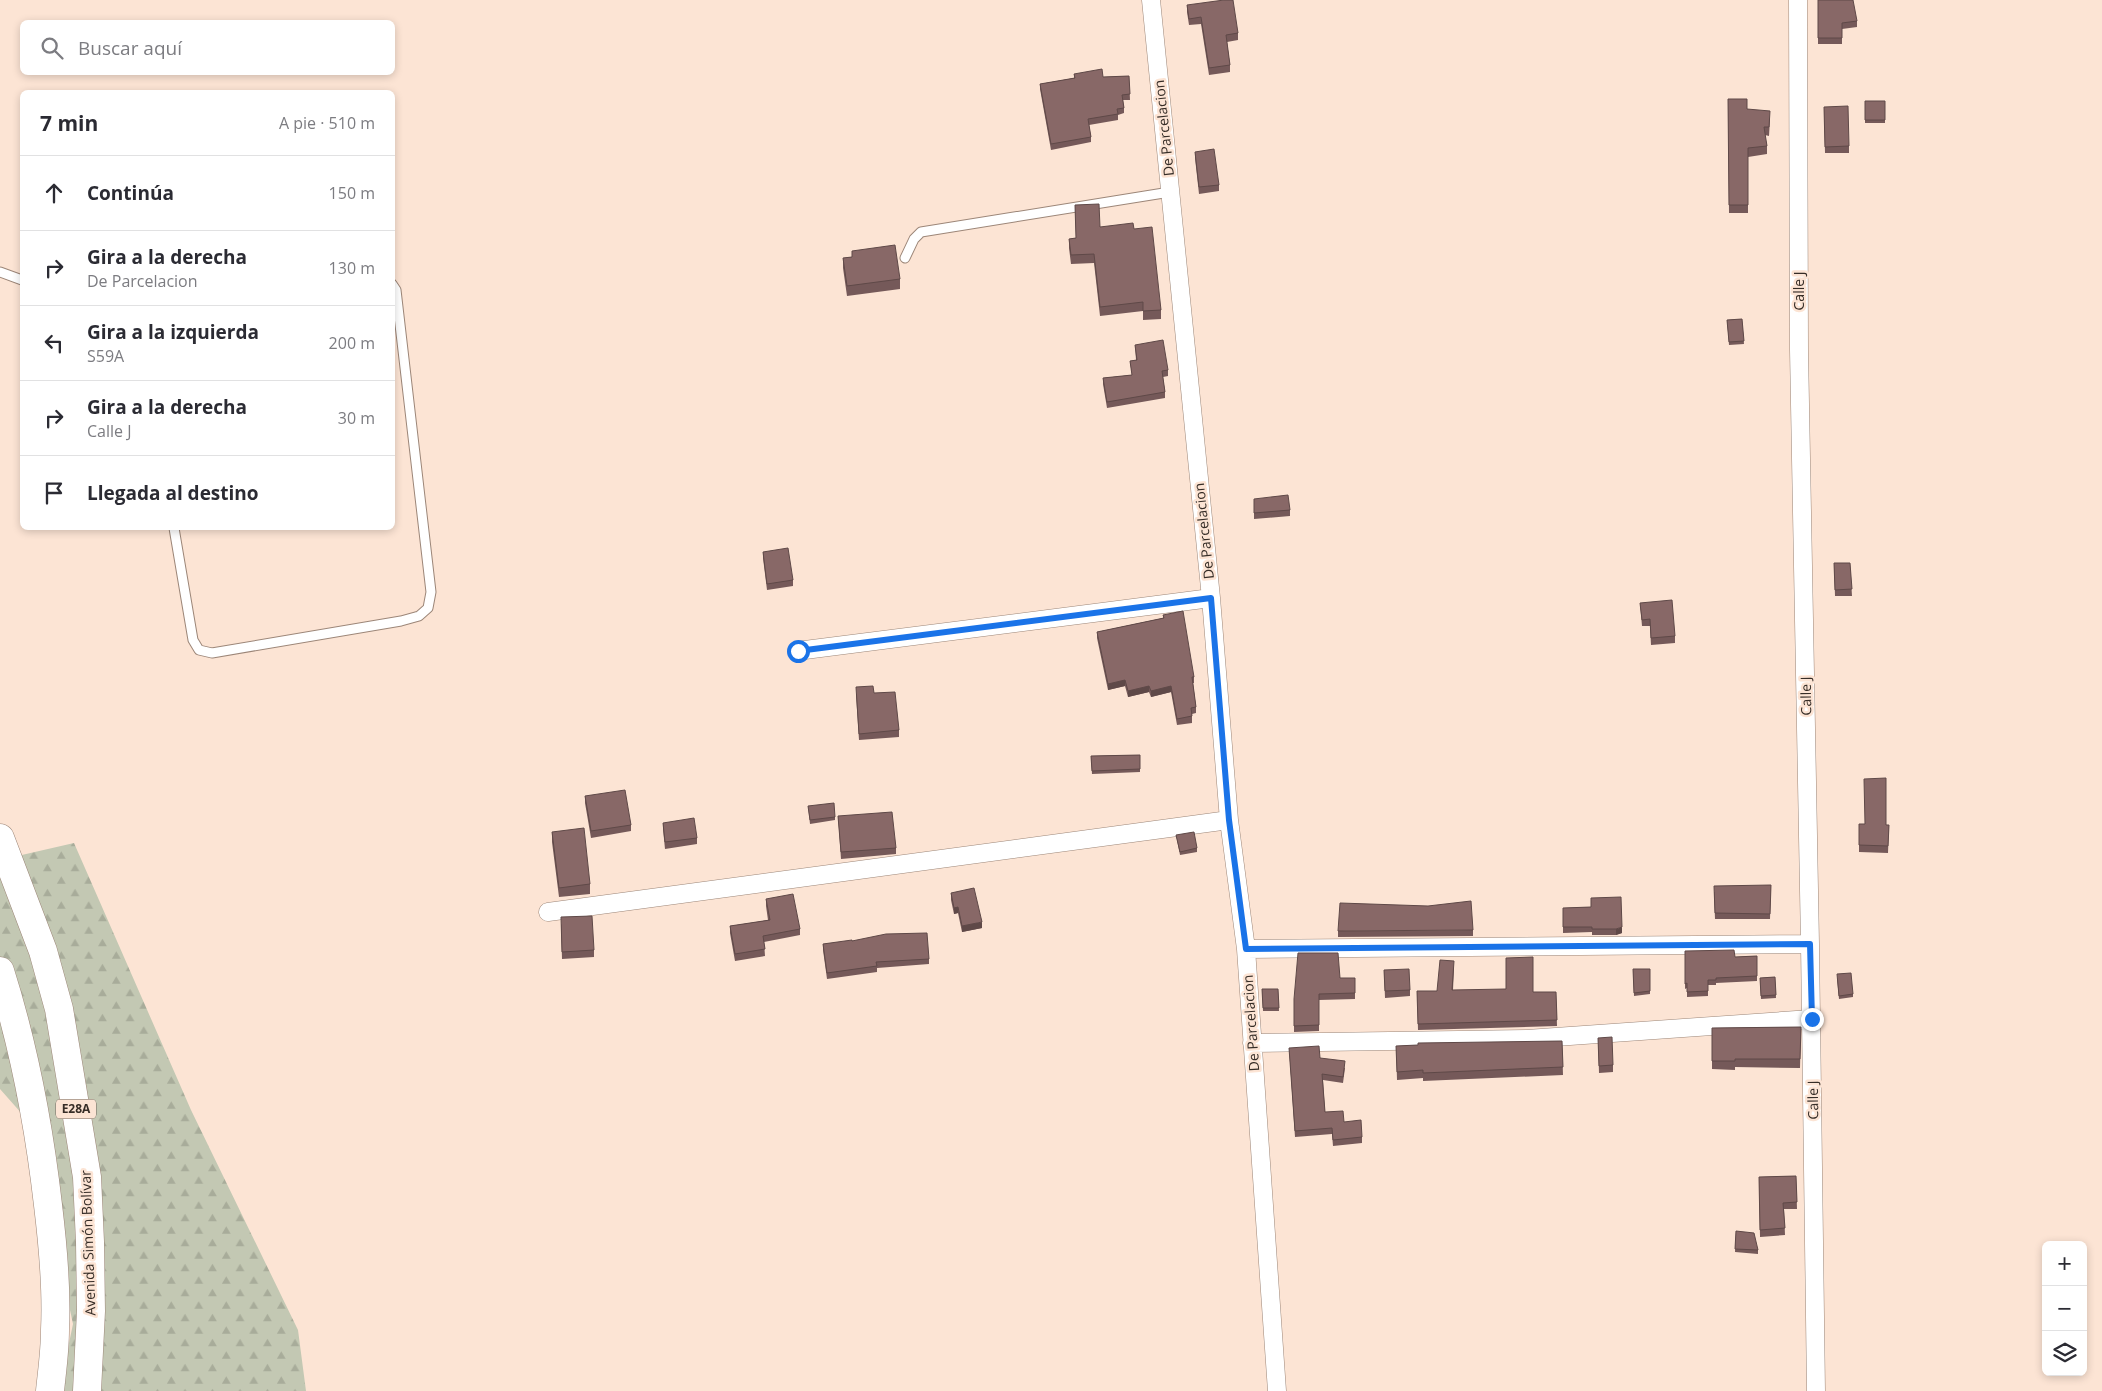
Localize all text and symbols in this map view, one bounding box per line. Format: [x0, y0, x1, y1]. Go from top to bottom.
search box [20, 20, 395, 75]
icon: search [38, 34, 66, 62]
text: Buscar aquí [78, 35, 182, 61]
street label: De Parcelacion [1149, 79, 1178, 177]
text: 7 min [40, 109, 98, 137]
text: A pie · 510 m [279, 112, 375, 134]
icon: ahead [40, 179, 68, 207]
text: Continúa [87, 180, 174, 206]
text: 150 m [329, 182, 375, 204]
text: Gira a la derecha [87, 244, 247, 270]
icon: right [40, 254, 68, 282]
text: 130 m [329, 257, 375, 279]
text: De Parcelacion [87, 270, 198, 292]
street label: Calle J [1789, 272, 1808, 310]
text: Gira a la izquierda [87, 319, 259, 345]
icon: left [40, 329, 68, 357]
text: 200 m [329, 332, 375, 354]
text: S59A [87, 345, 124, 367]
text: Gira a la derecha [87, 394, 247, 420]
icon: right [40, 404, 68, 432]
text: 30 m [338, 407, 375, 429]
text: Calle J [87, 420, 131, 442]
icon: arrive [40, 479, 68, 507]
text: Llegada al destino [87, 480, 259, 506]
street label: De Parcelacion [1189, 482, 1218, 580]
route start [787, 640, 810, 663]
street label: Calle J [1796, 676, 1815, 716]
street label: De Parcelacion [1238, 974, 1263, 1072]
route end [1801, 1008, 1824, 1031]
street label: Calle J [1803, 1080, 1822, 1120]
road number: E28A [56, 1100, 96, 1118]
street label: Avenida Simón Bolívar [75, 1170, 100, 1316]
map controls [2042, 1241, 2087, 1376]
button: + [2042, 1241, 2087, 1286]
button: − [2042, 1286, 2087, 1331]
button: layers [2042, 1331, 2087, 1376]

